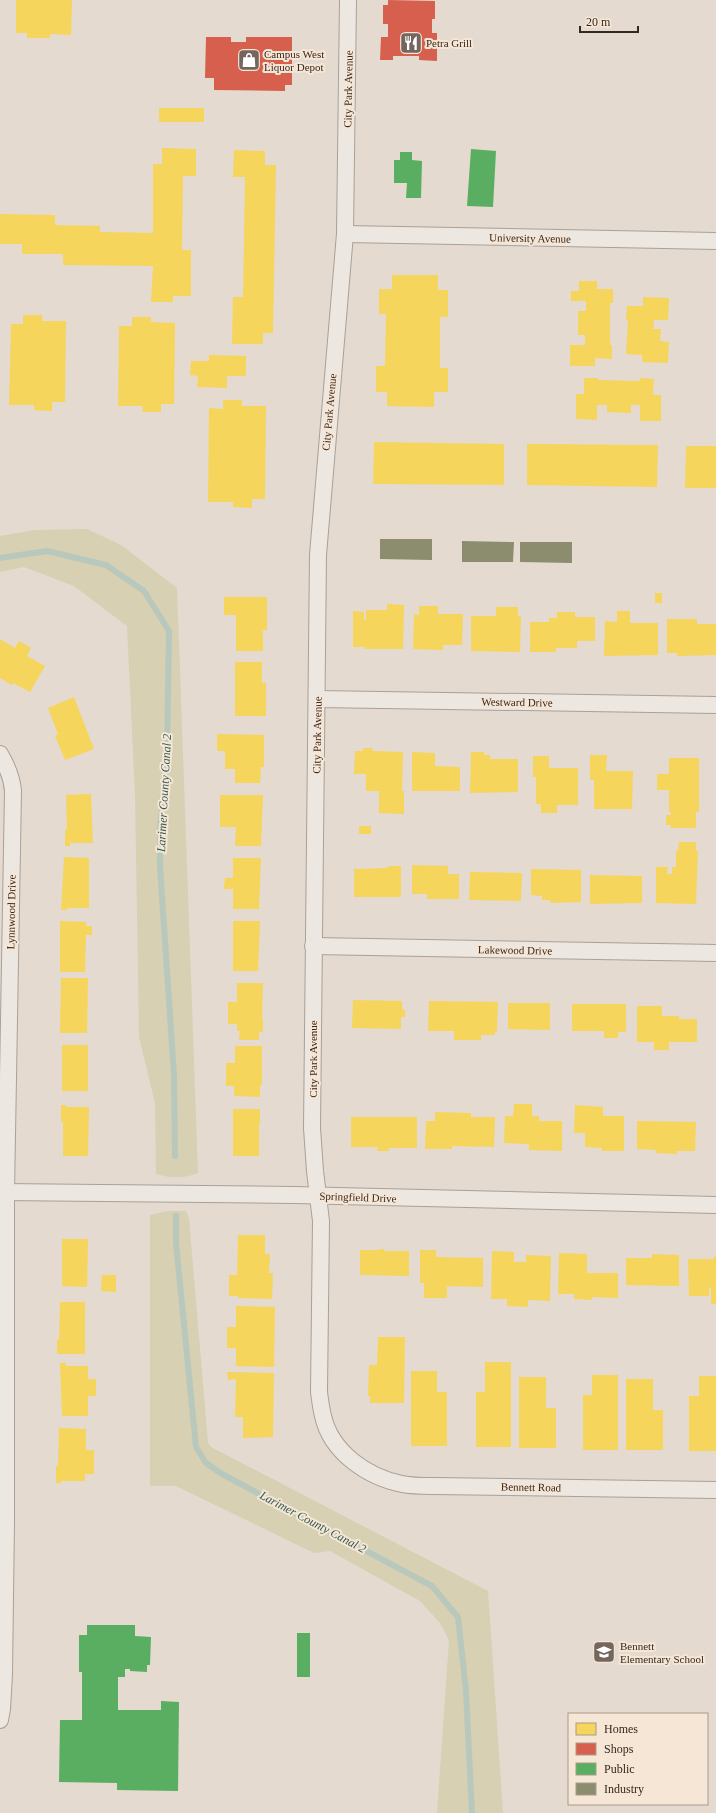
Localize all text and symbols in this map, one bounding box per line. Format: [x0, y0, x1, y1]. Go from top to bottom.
scale bar [580, 8, 638, 34]
text: 20 m [586, 15, 611, 29]
restaurant icon: Petra Grill [398, 30, 424, 56]
place label: Petra Grill [426, 37, 472, 49]
shop icon: Campus West Liquor Depot [236, 47, 262, 73]
place label: Campus West Liquor Depot [264, 48, 324, 73]
street label: City Park Avenue [341, 50, 355, 128]
street label: University Avenue [489, 231, 571, 245]
street label: City Park Avenue [320, 373, 338, 451]
street label: Westward Drive [481, 695, 553, 709]
street label: City Park Avenue [310, 696, 324, 774]
water label: Larimer County Canal 2 [154, 734, 174, 853]
street label: Lynnwood Drive [4, 874, 18, 950]
street label: Lakewood Drive [478, 943, 552, 957]
street label: City Park Avenue [307, 1020, 319, 1098]
street label: Springfield Drive [319, 1190, 397, 1204]
street label: Bennett Road [501, 1480, 562, 1494]
water label: Larimer County Canal 2 [257, 1488, 369, 1556]
school or university icon: Bennett Elementary School [591, 1639, 617, 1665]
place label: Bennett Elementary School [620, 1640, 704, 1665]
legend [568, 1713, 708, 1805]
text: Homes [604, 1722, 638, 1736]
text: Shops [604, 1742, 634, 1756]
text: Public [604, 1762, 635, 1776]
text: Industry [604, 1782, 644, 1796]

